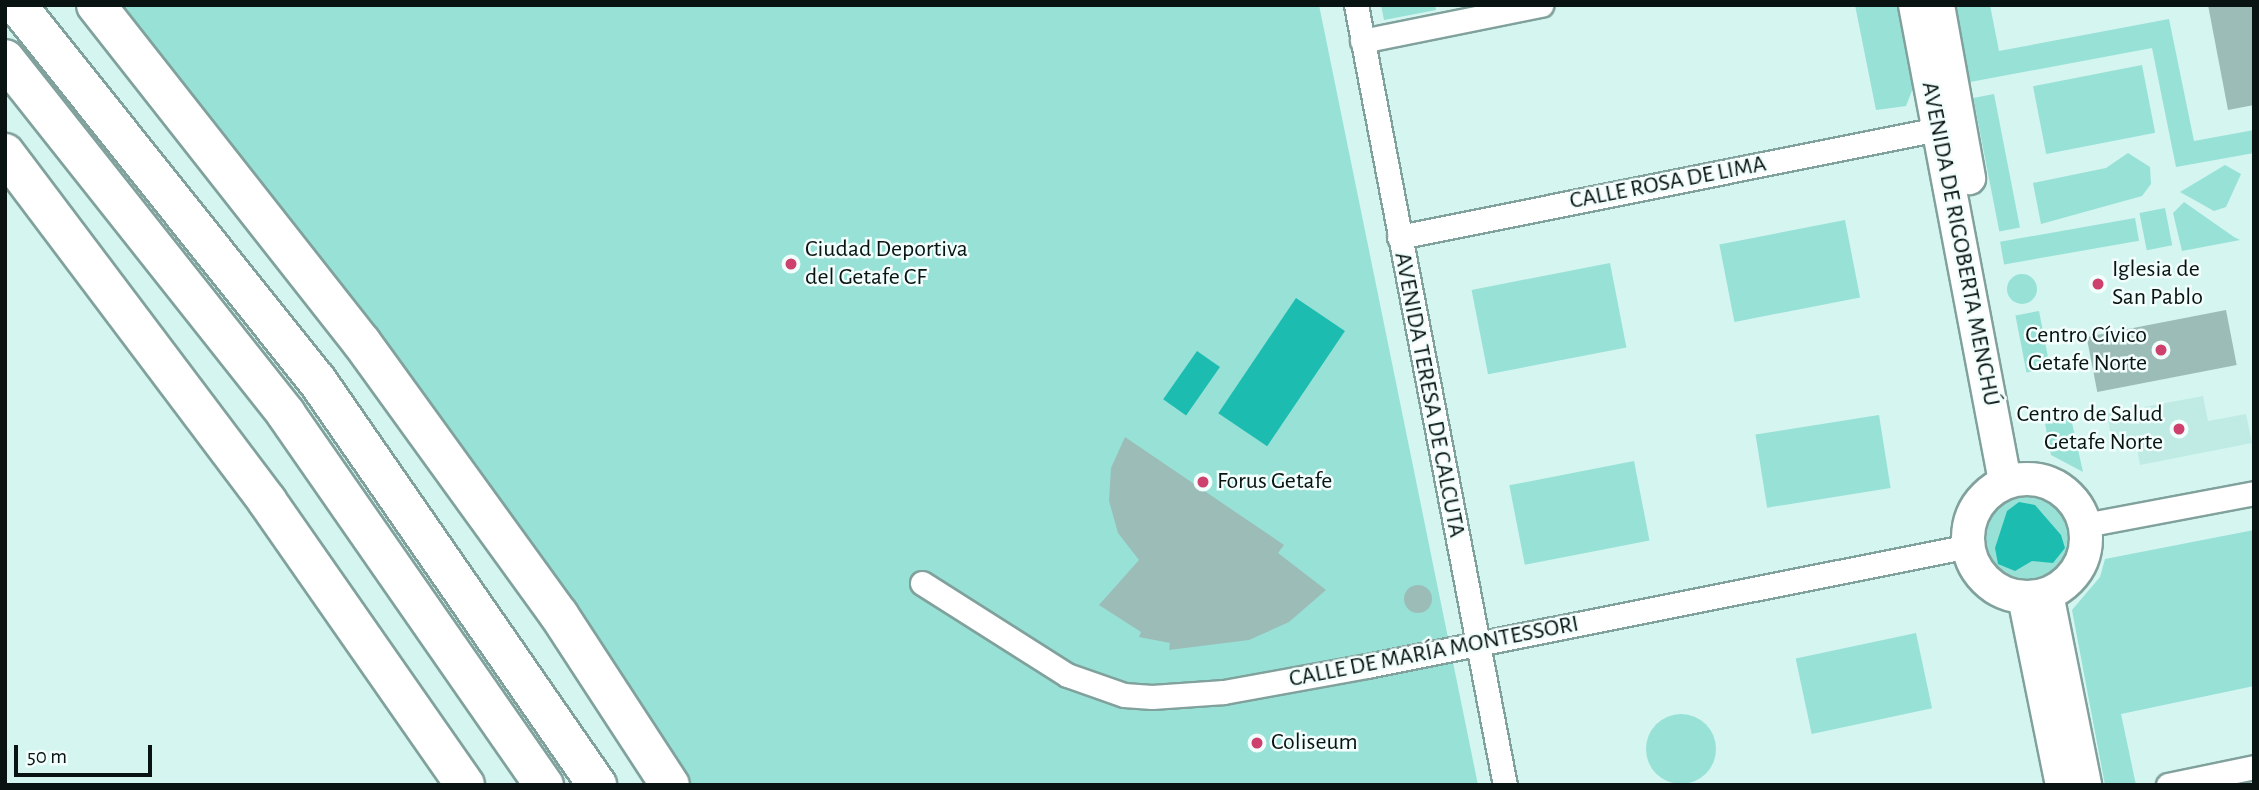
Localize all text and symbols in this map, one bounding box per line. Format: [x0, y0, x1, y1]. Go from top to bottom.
street label: AVENIDA DE RIGOBERTA MENCHÚ [1914, 79, 2006, 409]
street label: CALLE ROSA DE LIMA [1567, 150, 1769, 216]
place label: Ciudad Deportiva del Getafe CF [805, 236, 968, 292]
street label: AVENIDA TERESA DE CALCUTA [1387, 250, 1471, 540]
marker: Ciudad Deportiva del Getafe CF [783, 256, 799, 272]
place label: Iglesia de San Pablo [2112, 256, 2203, 312]
marker: Iglesia de San Pablo [2090, 276, 2106, 292]
place label: Centro Cívico Getafe Norte [2025, 322, 2147, 378]
marker: Centro Cívico Getafe Norte [2153, 342, 2169, 358]
place label: Centro de Salud Getafe Norte [2016, 401, 2163, 457]
marker: Centro de Salud Getafe Norte [2169, 419, 2189, 439]
place label: Forus Getafe [1217, 468, 1332, 496]
marker: Forus Getafe [1195, 474, 1211, 490]
street label: CALLE DE MARÍA MONTESSORI [1287, 610, 1581, 694]
place label: Coliseum [1271, 729, 1358, 757]
scale bar [18, 730, 156, 774]
marker: Coliseum [1249, 735, 1265, 751]
text: 50 m [27, 746, 67, 767]

